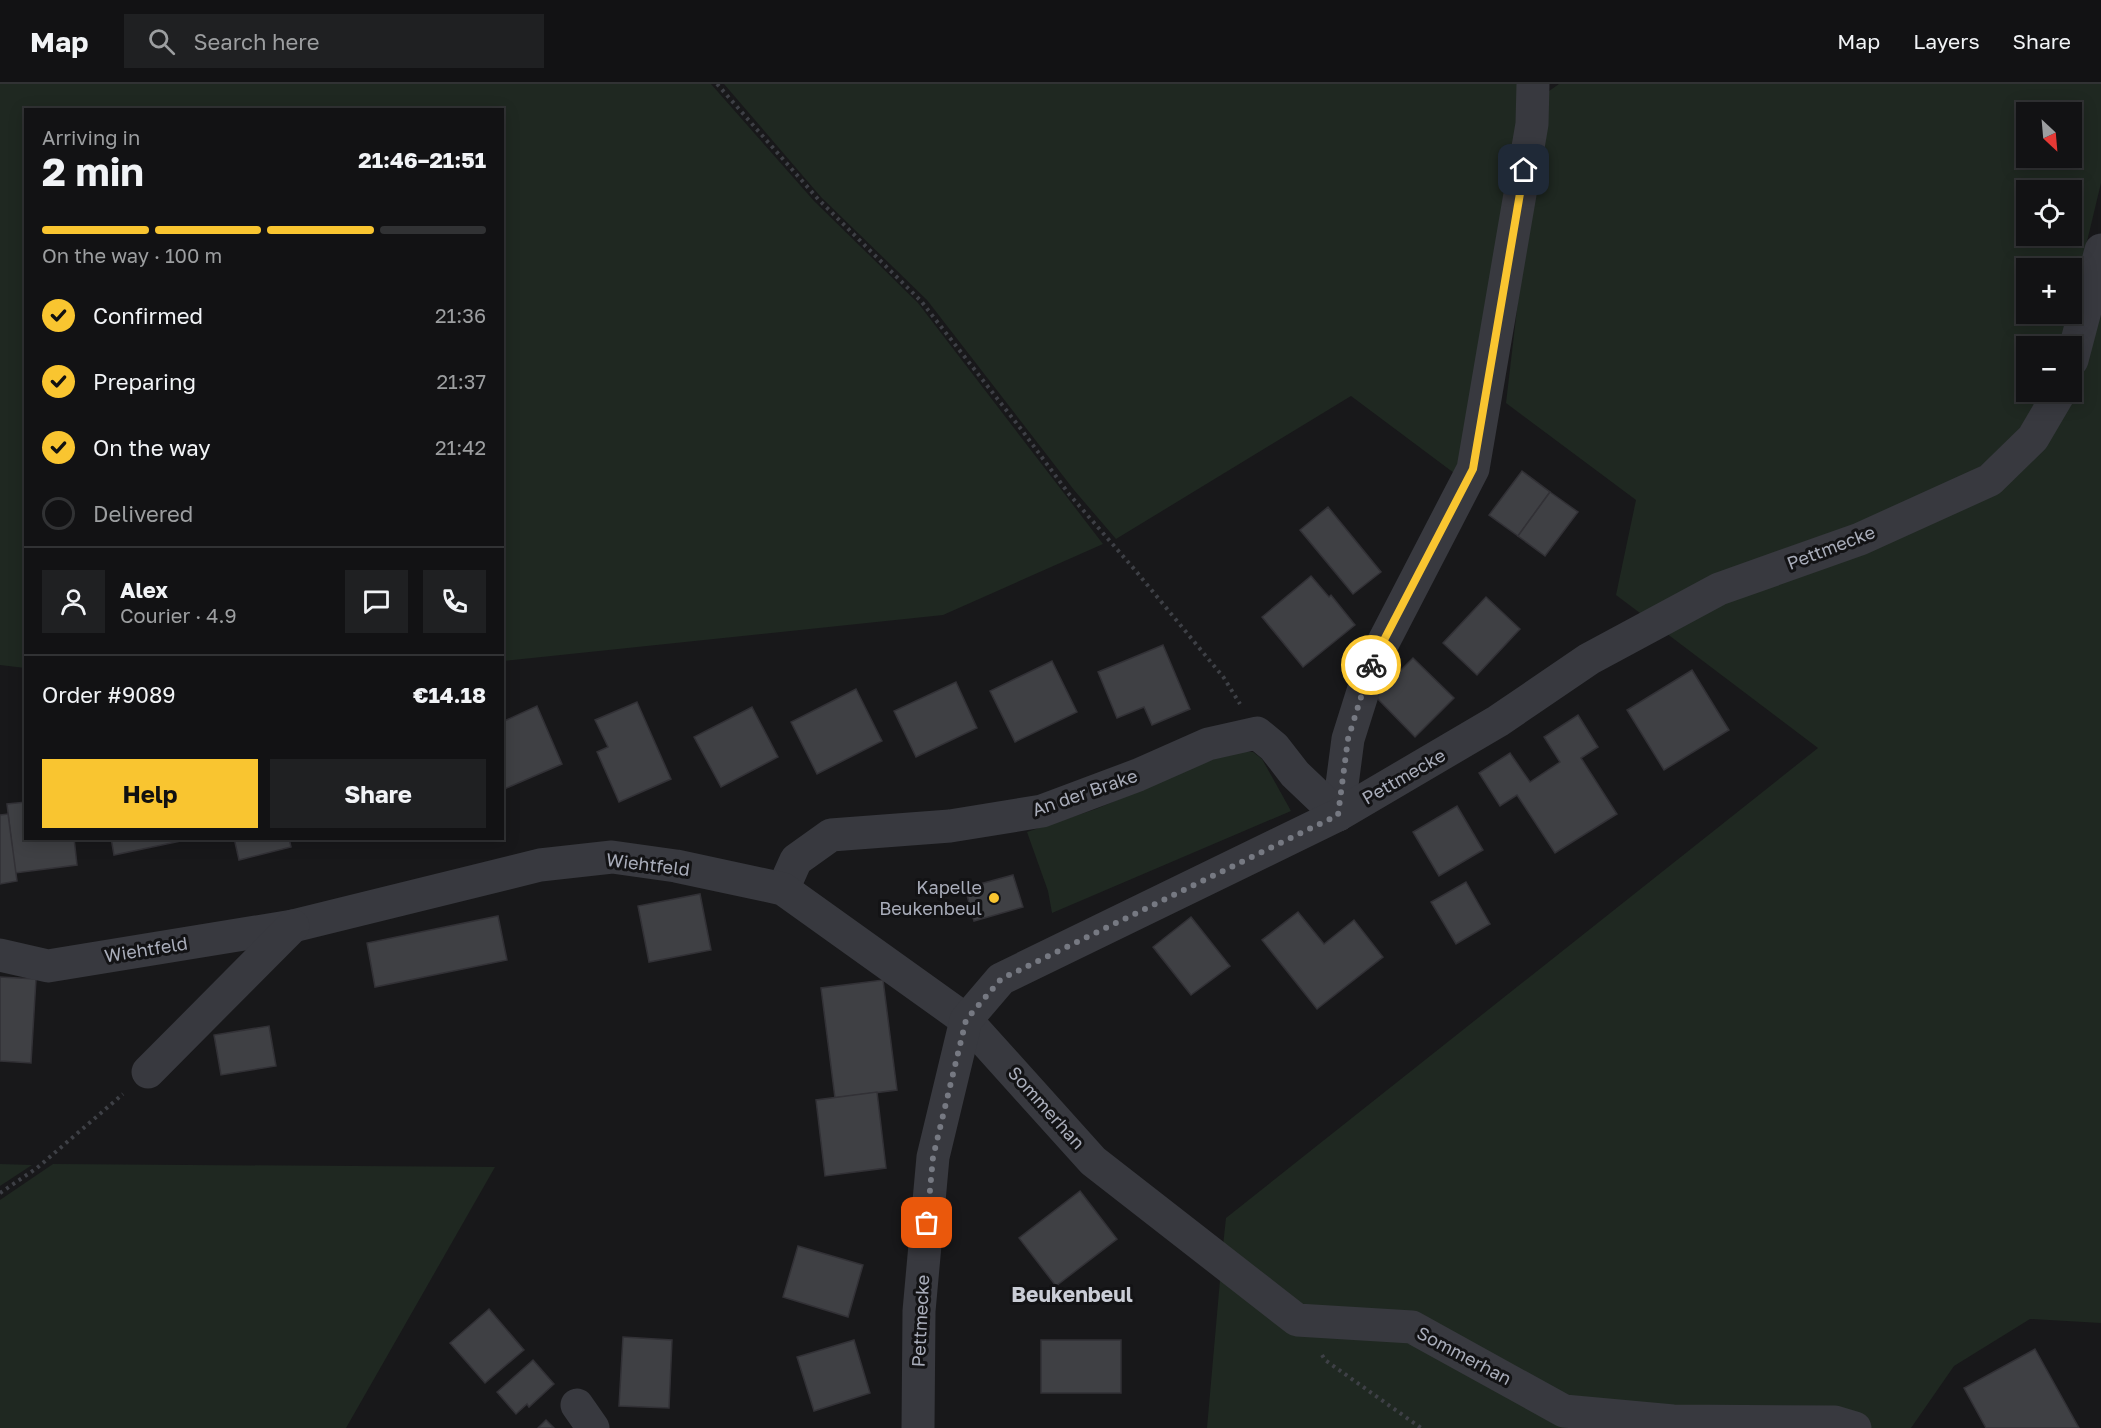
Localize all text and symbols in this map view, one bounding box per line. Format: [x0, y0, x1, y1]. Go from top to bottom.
search box [124, 14, 544, 68]
text: Map [30, 25, 88, 58]
icon: search [145, 25, 178, 58]
text: Search here [193, 28, 319, 55]
text: Map [1837, 28, 1880, 54]
text: Layers [1913, 28, 1980, 54]
text: Share [2013, 28, 2071, 54]
north arrow [2016, 102, 2082, 168]
map controls [2016, 102, 2082, 402]
text: Arriving in [42, 125, 140, 149]
pin [1498, 144, 1549, 195]
text: 21:46–21:51 [358, 146, 486, 173]
text: 2 min [42, 148, 144, 195]
icon: home [1507, 153, 1540, 186]
button: locate [2016, 180, 2082, 246]
text: On the way · 100 m [42, 243, 222, 267]
button: + [2016, 258, 2082, 324]
icon: check [42, 299, 75, 332]
text: Confirmed [93, 302, 203, 329]
text: 21:36 [435, 303, 486, 327]
button: − [2016, 336, 2082, 402]
icon: check [42, 365, 75, 398]
text: Preparing [93, 368, 196, 395]
text: 21:37 [436, 369, 486, 393]
icon: check [42, 431, 75, 464]
text: On the way [93, 434, 211, 461]
text: 21:42 [435, 435, 486, 459]
text: Delivered [93, 500, 193, 527]
street label: Pettmecke [1783, 520, 1878, 574]
button: person [42, 570, 105, 633]
button: chat [345, 570, 408, 633]
button: phone [423, 570, 486, 633]
text: Alex [120, 576, 168, 603]
text: Courier · 4.9 [120, 603, 237, 627]
courier [1341, 635, 1401, 695]
icon: bike [1355, 649, 1388, 682]
text: Order #9089 [42, 681, 176, 708]
text: €14.18 [413, 681, 486, 708]
street label: Pettmecke [1358, 743, 1449, 809]
button: Help [42, 759, 258, 828]
button: Share [270, 759, 486, 828]
street label: An der Brake [1029, 764, 1140, 820]
street label: Wiehtfeld [605, 848, 691, 880]
place label: Kapelle Beukenbeul [879, 876, 982, 919]
marker: Kapelle Beukenbeul [987, 891, 1001, 905]
street label: Wiehtfeld [103, 932, 189, 966]
street label: Sommerhan [1004, 1061, 1090, 1153]
pin [901, 1197, 952, 1248]
icon: bag [910, 1206, 943, 1239]
street label: Pettmecke [907, 1274, 933, 1368]
district label: Beukenbeul [1011, 1281, 1133, 1307]
street label: Sommerhan [1413, 1321, 1516, 1389]

